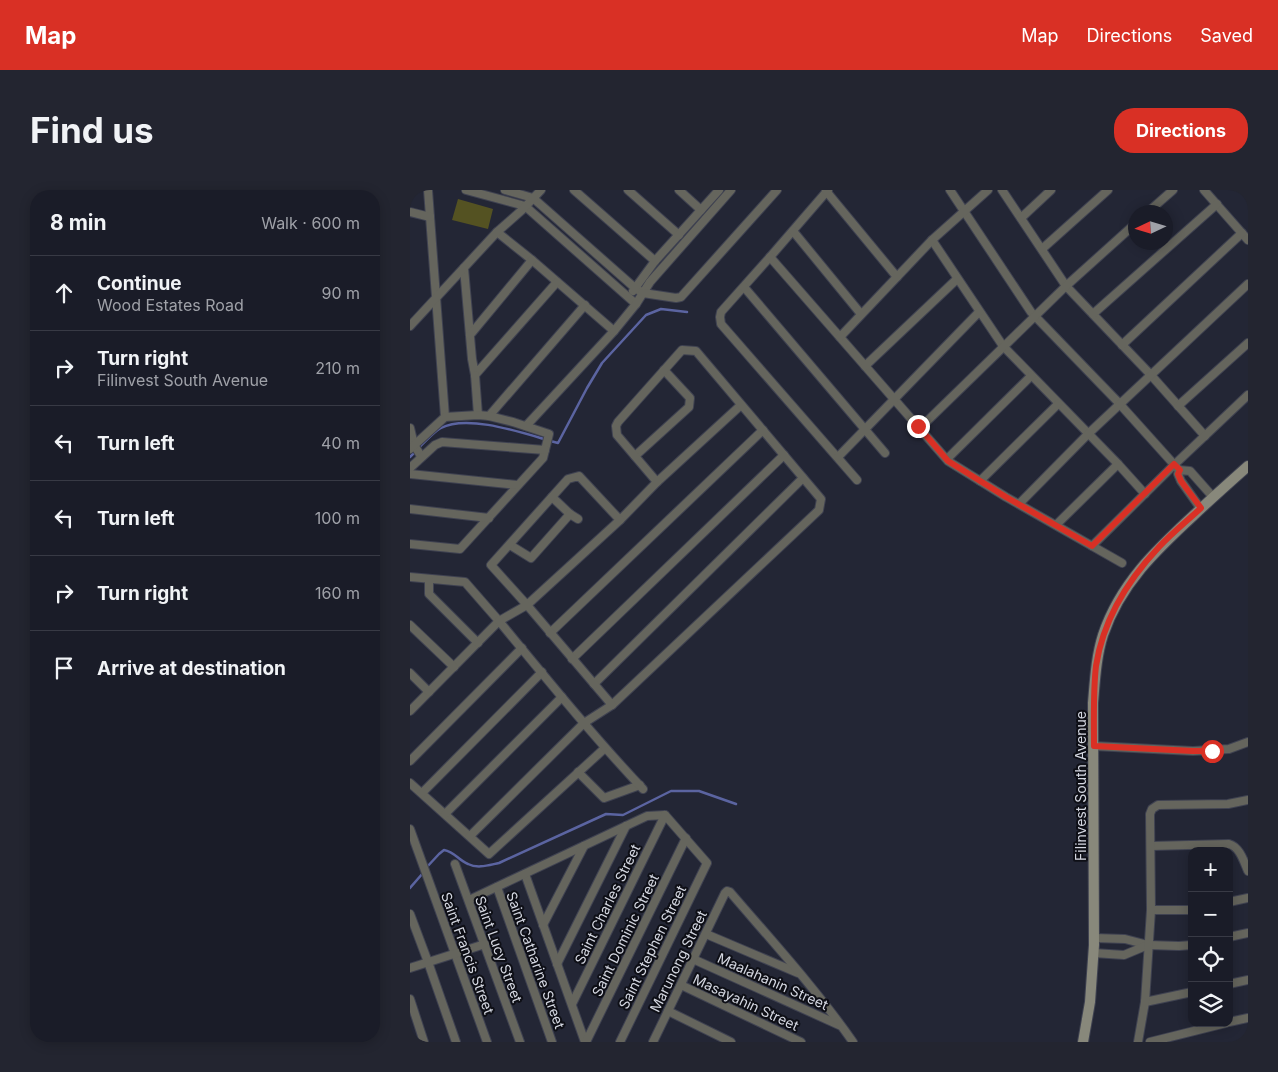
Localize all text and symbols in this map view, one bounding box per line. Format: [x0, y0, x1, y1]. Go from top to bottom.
text: Map [25, 21, 76, 50]
text: Map [1021, 25, 1059, 46]
text: Directions [1087, 25, 1172, 46]
text: Saved [1200, 25, 1253, 46]
button: Directions [1114, 108, 1248, 153]
text: Find us [30, 109, 154, 151]
north arrow [1128, 205, 1173, 250]
text: 8 min [50, 210, 107, 235]
text: Walk · 600 m [261, 213, 360, 233]
text: Continue [97, 272, 182, 295]
icon: ahead [50, 279, 78, 307]
text: 90 m [321, 283, 360, 303]
text: Wood Estates Road [97, 295, 244, 315]
text: Turn right [97, 347, 188, 370]
icon: right [50, 354, 78, 382]
text: 210 m [315, 358, 360, 378]
text: Filinvest South Avenue [97, 370, 268, 390]
route end [907, 415, 930, 438]
icon: left [50, 429, 78, 457]
text: Turn left [97, 432, 175, 455]
text: 40 m [321, 433, 360, 453]
icon: left [50, 504, 78, 532]
text: Turn left [97, 507, 175, 530]
text: 100 m [315, 508, 360, 528]
icon: right [50, 579, 78, 607]
text: Turn right [97, 582, 188, 605]
text: 160 m [315, 583, 360, 603]
icon: arrive [50, 654, 78, 682]
text: Arrive at destination [97, 657, 286, 680]
street label: Filinvest South Avenue [1072, 711, 1089, 861]
route start [1201, 740, 1224, 763]
street label: Saint Charles Street [571, 841, 644, 967]
map controls [1188, 847, 1233, 1027]
button: + [1188, 847, 1233, 892]
street label: Saint Dominic Street [588, 871, 662, 999]
street label: Saint Stephen Street [615, 882, 689, 1012]
street label: Saint Catharine Street [503, 889, 569, 1031]
street label: Saint Francis Street [438, 890, 498, 1017]
button: − [1188, 892, 1233, 937]
street label: Saint Lucy Street [472, 893, 526, 1005]
street label: Marunong Street [646, 907, 710, 1015]
button: locate [1188, 937, 1233, 982]
street label: Maalahanin Street [715, 949, 831, 1013]
street label: Masayahin Street [690, 970, 802, 1034]
button: layers [1188, 982, 1233, 1027]

